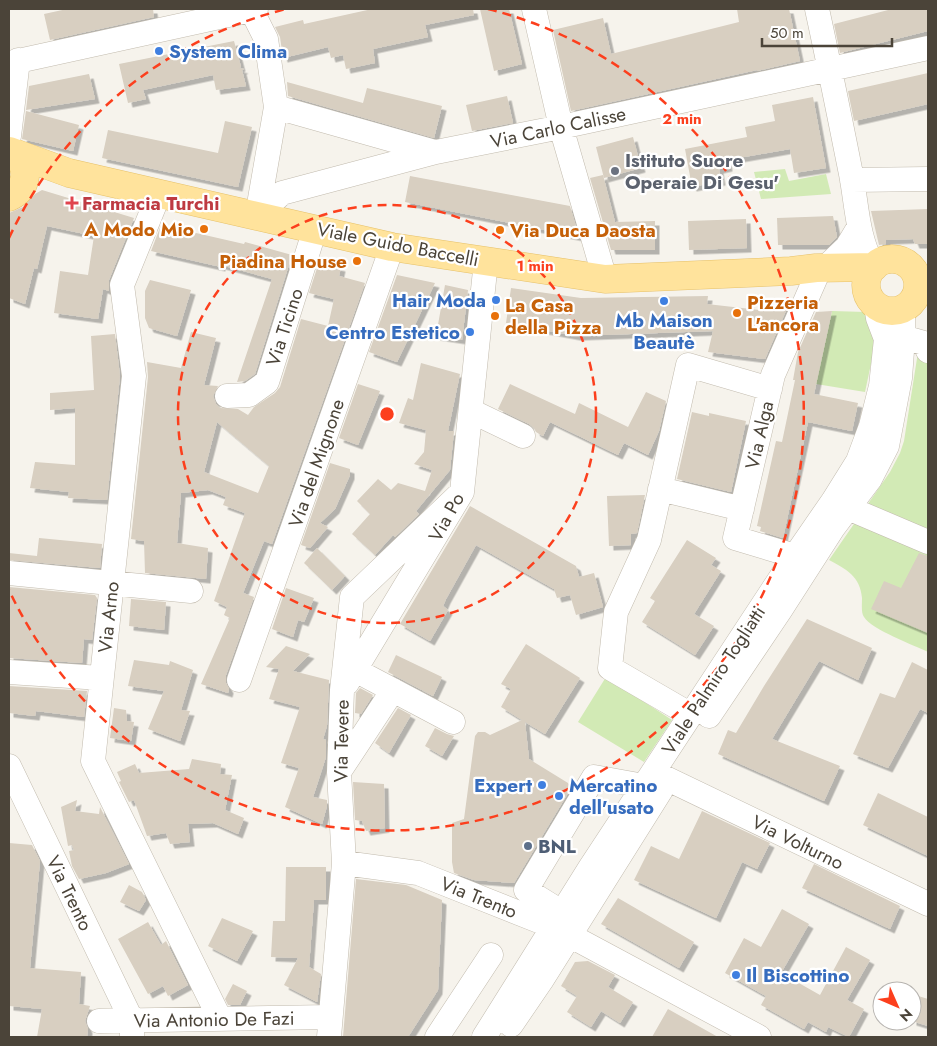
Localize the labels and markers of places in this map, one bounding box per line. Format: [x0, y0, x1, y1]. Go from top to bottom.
place label: System Clima [169, 38, 287, 65]
marker: System Clima [153, 45, 165, 57]
place label: Istituto Suore Operaie Di Gesu' [625, 147, 779, 196]
marker: Istituto Suore Operaie Di Gesu' [609, 165, 621, 177]
place label: Farmacia Turchi [82, 190, 219, 217]
marker: Farmacia Turchi [66, 197, 78, 209]
place label: A Modo Mio [83, 216, 194, 243]
place label: Via Duca Daosta [509, 217, 656, 244]
marker: A Modo Mio [198, 223, 210, 235]
marker: Via Duca Daosta [494, 224, 506, 236]
place label: Piadina House [219, 248, 347, 275]
marker: Piadina House [351, 255, 363, 267]
place label: Hair Moda [392, 287, 486, 314]
place label: Pizzeria L'ancora [747, 289, 819, 338]
place label: La Casa della Pizza [505, 292, 602, 341]
marker: Hair Moda [490, 294, 502, 306]
marker: Mb Maison Beautè [658, 295, 670, 307]
place label: Mb Maison Beautè [615, 307, 713, 356]
marker: Pizzeria L'ancora [731, 307, 743, 319]
marker: La Casa della Pizza [489, 310, 501, 322]
place label: Centro Estetico [325, 319, 460, 346]
marker: Centro Estetico [464, 326, 476, 338]
centre of rings [378, 405, 396, 423]
place label: Expert [474, 772, 532, 799]
place label: Mercatino dell'usato [569, 772, 657, 821]
marker: Expert [536, 779, 548, 791]
marker: Mercatino dell'usato [553, 790, 565, 802]
place label: BNL [538, 833, 576, 860]
marker: BNL [522, 840, 534, 852]
place label: Il Biscottino [746, 962, 850, 989]
marker: Il Biscottino [730, 969, 742, 981]

